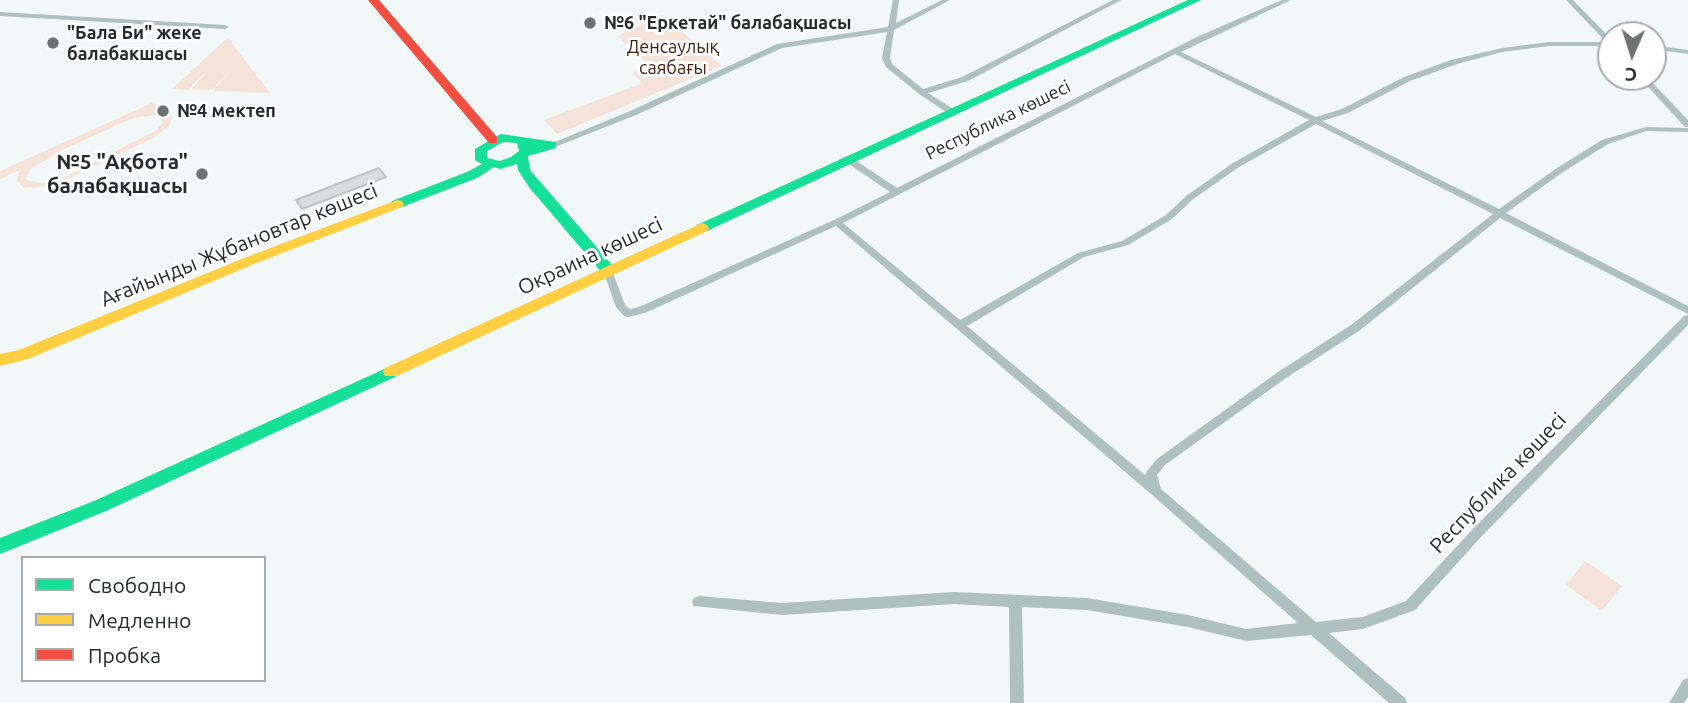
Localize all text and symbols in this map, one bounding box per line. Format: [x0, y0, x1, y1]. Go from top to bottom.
place label: №6 "Еркетай" балабақшасы [604, 12, 851, 34]
marker: №6 "Еркетай" балабақшасы [582, 15, 598, 31]
north arrow [1597, 21, 1667, 91]
place label: "Бала Би" жеке балабакшасы [67, 22, 202, 64]
marker: "Бала Би" жеке балабакшасы [45, 35, 61, 51]
park label: Денсаулық саябағы [627, 36, 719, 78]
text: С [1624, 64, 1638, 86]
street label: Республика көшесі [922, 75, 1074, 165]
place label: №4 мектеп [177, 100, 276, 122]
marker: №4 мектеп [155, 103, 171, 119]
place label: №5 "Ақбота" балабақшасы [47, 149, 188, 199]
marker: №5 "Ақбота" балабақшасы [194, 166, 210, 182]
street label: Ағайынды Жұбановтар көшесі [97, 178, 381, 312]
street label: Окраина көшесі [514, 211, 666, 301]
street label: Республика көшесі [1425, 408, 1571, 558]
legend [21, 556, 266, 682]
text: Свободно [88, 573, 186, 597]
text: Медленно [88, 608, 191, 632]
text: Пробка [88, 643, 161, 667]

